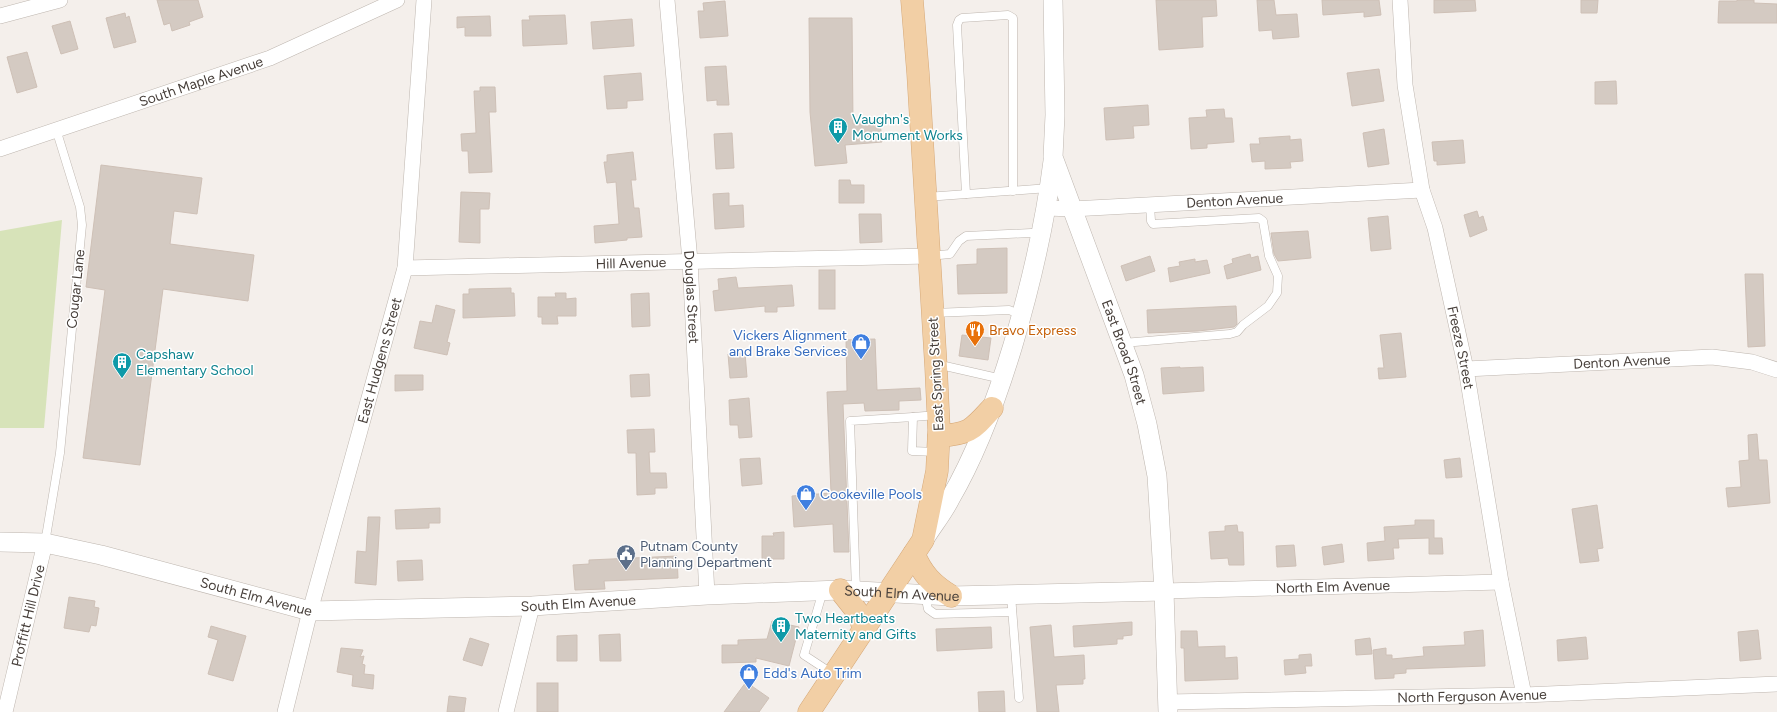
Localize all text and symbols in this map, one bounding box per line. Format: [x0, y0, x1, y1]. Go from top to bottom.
street label: South Maple Avenue [137, 52, 266, 110]
place label: Vaughn's Monument Works [852, 111, 963, 144]
building icon: Vaughn's Monument Works [827, 116, 849, 144]
street label: Denton Avenue [1186, 189, 1284, 211]
street label: Cougar Lane [63, 248, 89, 329]
street label: Douglas Street [681, 250, 703, 344]
street label: Hill Avenue [595, 254, 667, 272]
street label: East Hudgens Street [354, 295, 405, 425]
street label: East Broad Street [1098, 297, 1150, 407]
street label: Freeze Street [1444, 304, 1478, 390]
street label: East Spring Street [925, 317, 947, 431]
restaurant icon: Bravo Express [964, 319, 986, 347]
place label: Bravo Express [989, 322, 1077, 339]
place label: Vickers Alignment and Brake Services [729, 327, 847, 360]
shop icon: Vickers Alignment and Brake Services [850, 332, 872, 360]
place label: Capshaw Elementary School [136, 346, 254, 379]
building icon: Capshaw Elementary School [111, 351, 133, 379]
street label: Denton Avenue [1573, 351, 1671, 372]
shop icon: Cookeville Pools [795, 483, 817, 511]
place label: Cookeville Pools [820, 486, 922, 503]
place label: Putnam County Planning Department [640, 538, 772, 571]
public building icon: Putnam County Planning Department [615, 543, 637, 571]
street label: Proffitt Hill Drive [8, 563, 48, 668]
street label: South Elm Avenue [198, 573, 314, 620]
street label: North Elm Avenue [1276, 576, 1391, 597]
street label: South Elm Avenue [844, 582, 960, 605]
street label: South Elm Avenue [520, 591, 637, 615]
place label: Two Heartbeats Maternity and Gifts [795, 610, 916, 643]
building icon: Two Heartbeats Maternity and Gifts [770, 615, 792, 643]
shop icon: Edd's Auto Trim [738, 662, 760, 690]
place label: Edd's Auto Trim [763, 665, 862, 682]
street label: North Ferguson Avenue [1397, 686, 1547, 706]

